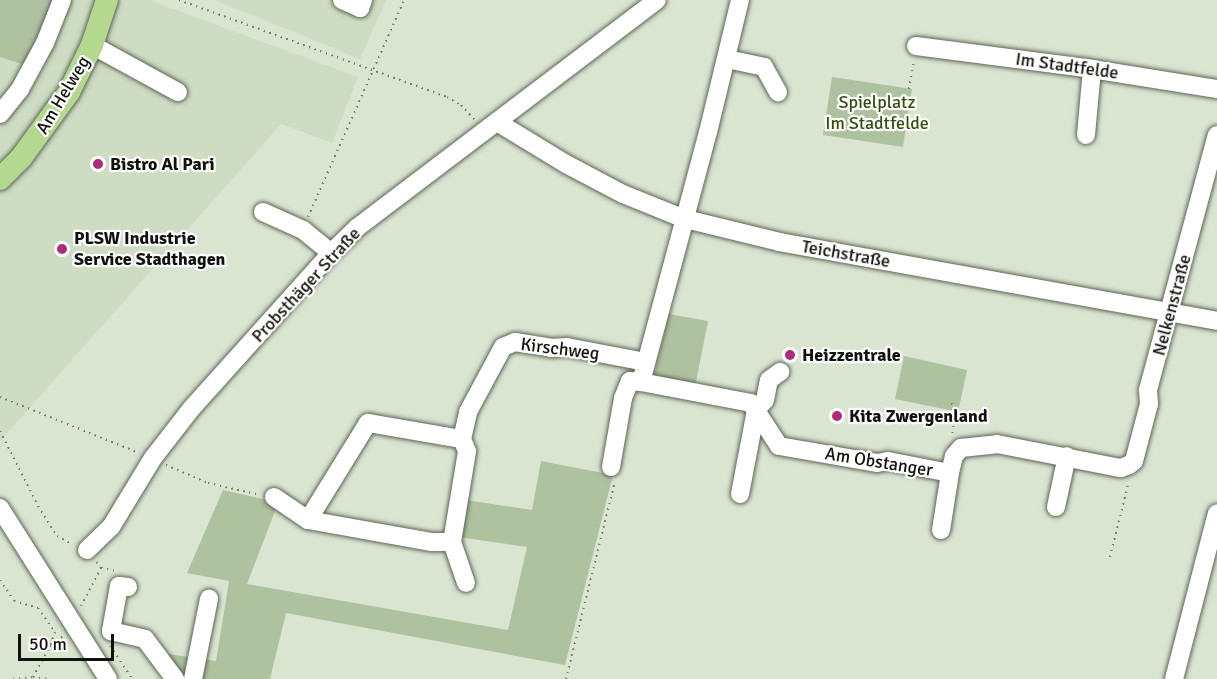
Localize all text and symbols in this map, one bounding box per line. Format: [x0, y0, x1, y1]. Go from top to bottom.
street label: Im Stadtfelde [1014, 48, 1120, 84]
street label: Am Helweg [31, 52, 95, 138]
park label: Spielplatz Im Stadtfelde [825, 92, 929, 134]
place label: Bistro Al Pari [110, 153, 215, 175]
marker: Bistro Al Pari [91, 157, 105, 171]
street label: Probsthäger Straße [247, 223, 365, 347]
place label: PLSW Industrie Service Stadthagen [74, 228, 225, 270]
street label: Teichstraße [800, 236, 892, 272]
marker: PLSW Industrie Service Stadthagen [55, 242, 69, 256]
street label: Nelkenstraße [1148, 252, 1196, 358]
street label: Kirschweg [519, 333, 601, 365]
place label: Heizzentrale [802, 344, 901, 366]
marker: Heizzentrale [783, 348, 797, 362]
place label: Kita Zwergenland [849, 405, 988, 427]
marker: Kita Zwergenland [830, 409, 844, 423]
street label: Am Obstanger [824, 443, 934, 481]
scale bar [21, 622, 117, 660]
text: 50 m [29, 633, 67, 655]

